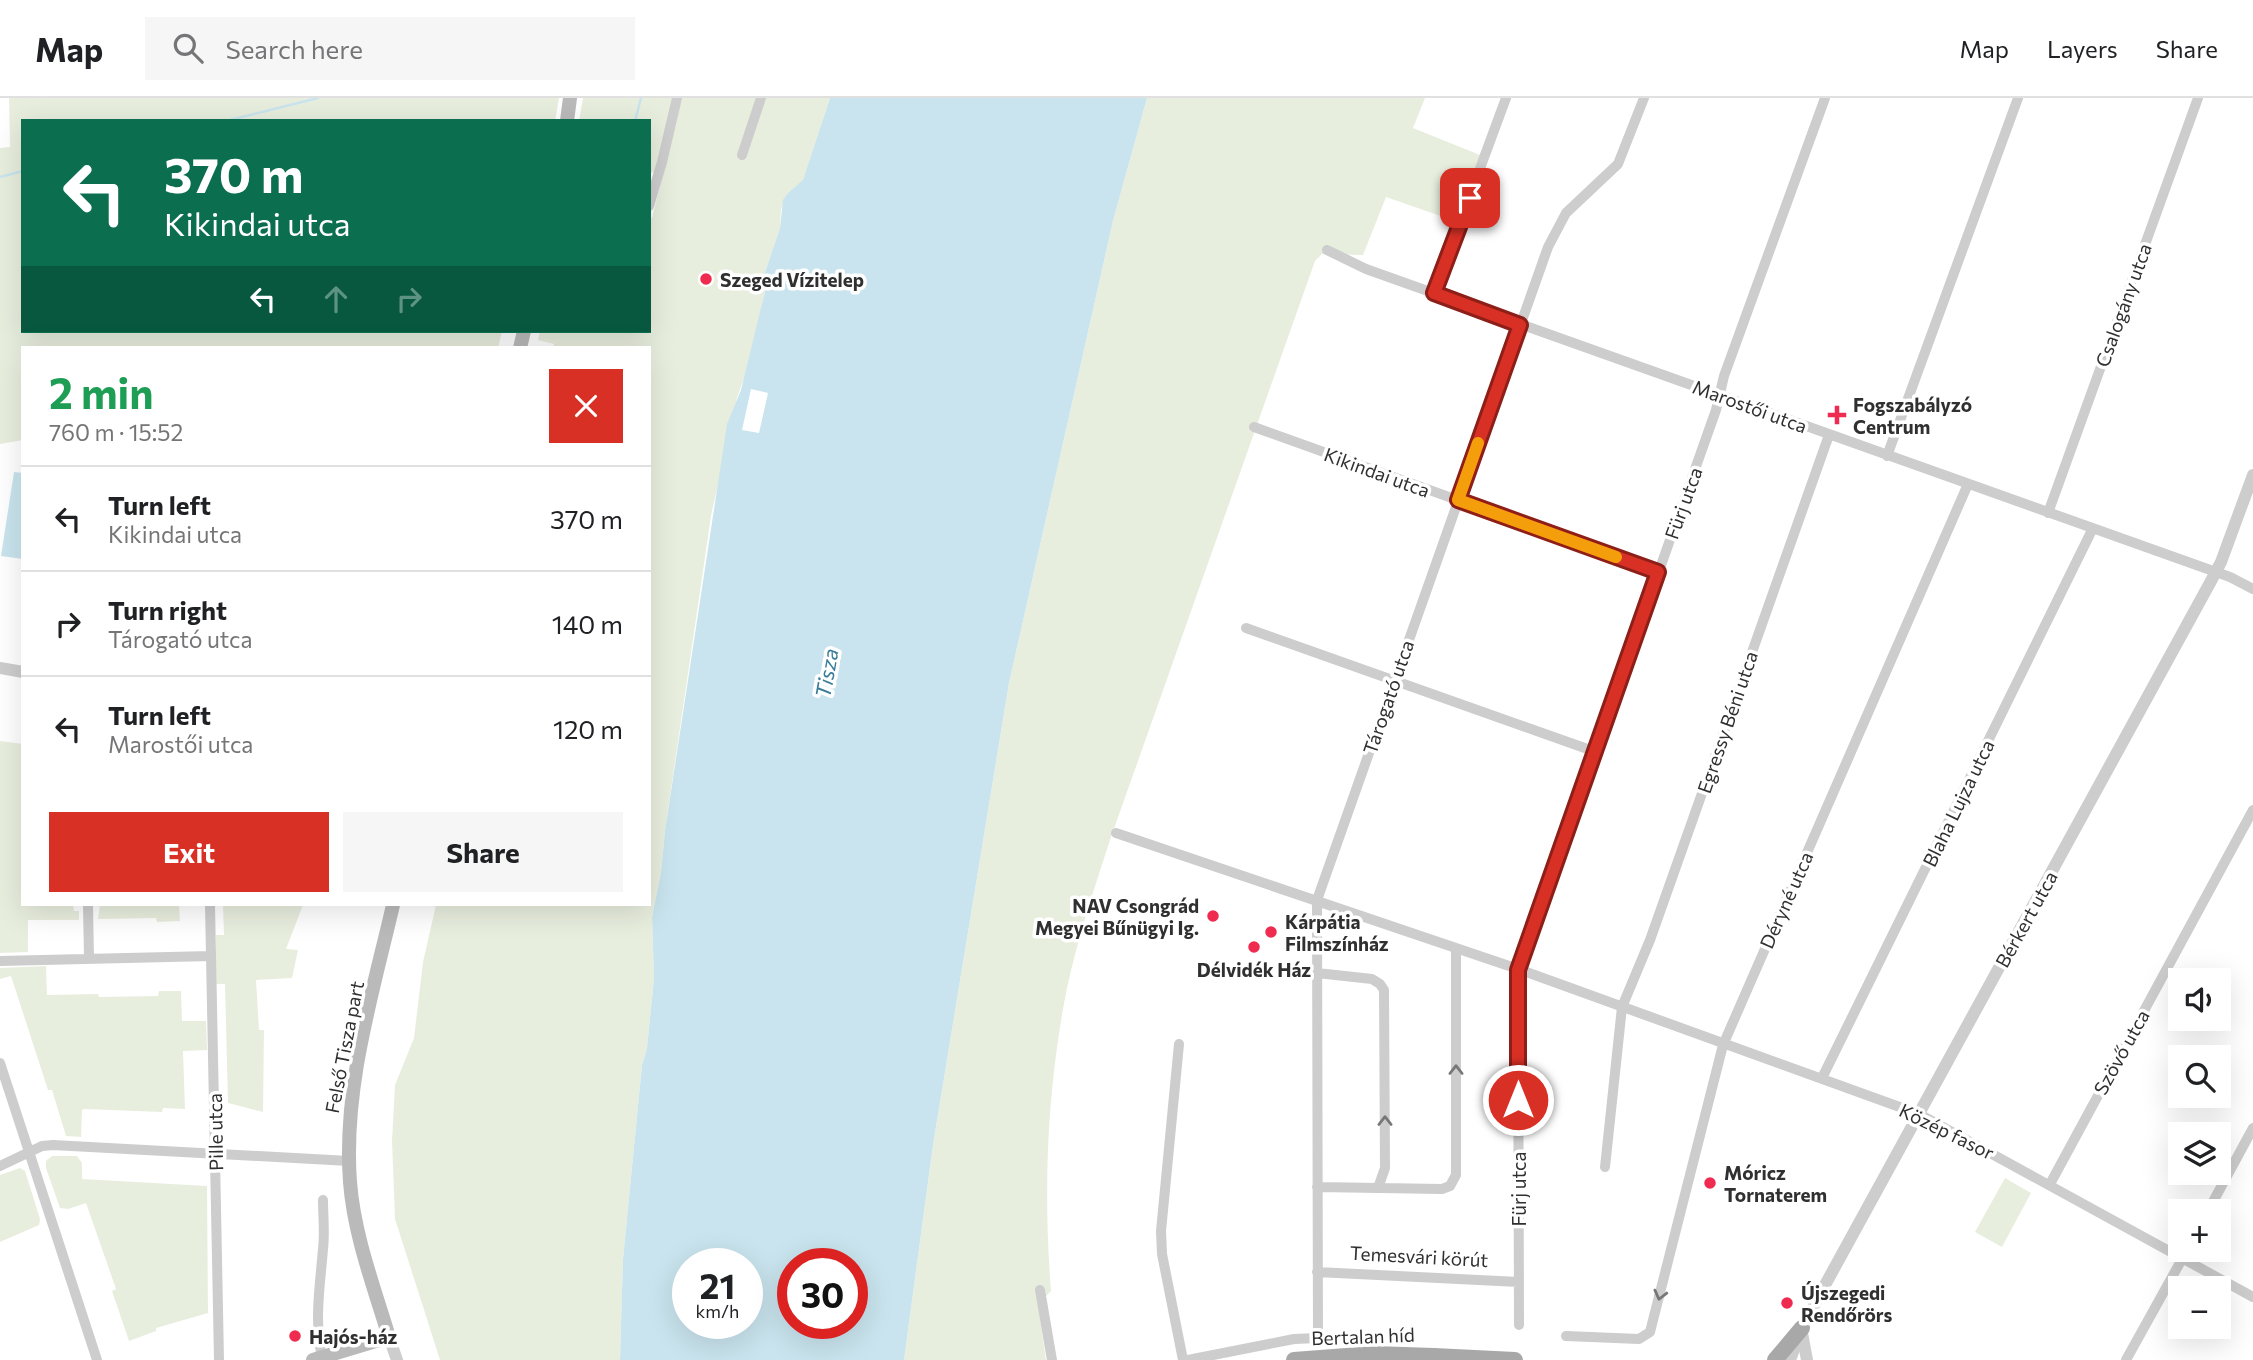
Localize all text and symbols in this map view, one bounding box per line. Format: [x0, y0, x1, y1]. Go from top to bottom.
search box [145, 17, 635, 80]
text: Map [35, 28, 103, 69]
icon: search [169, 29, 207, 67]
text: Search here [225, 33, 363, 64]
text: Map [1960, 34, 2009, 63]
text: Layers [2047, 34, 2118, 63]
text: Share [2156, 34, 2218, 63]
text: 370 m [164, 143, 303, 203]
icon: left [49, 147, 140, 238]
pin [1440, 168, 1500, 228]
icon: arrive [1451, 179, 1489, 217]
text: Kikindai utca [164, 203, 351, 243]
street label: Csalogány utca [2090, 240, 2156, 370]
place label: Szeged Vízitelep [720, 268, 864, 291]
marker: Szeged Vízitelep [698, 271, 714, 287]
icon: left [244, 280, 282, 318]
icon: ahead [317, 280, 355, 318]
icon: right [390, 280, 428, 318]
text: 2 min [49, 366, 154, 418]
button: close [549, 369, 623, 443]
street label: Marostői utca [1690, 375, 1810, 437]
place label: Fogszabályzó Centrum [1853, 393, 1972, 438]
marker: Fogszabályzó Centrum [1827, 405, 1847, 425]
text: 760 m · 15:52 [49, 418, 183, 446]
street label: Kikindai utca [1321, 442, 1433, 502]
street label: Fürj utca [1659, 464, 1707, 542]
text: Turn left [108, 489, 211, 520]
icon: left [49, 500, 87, 538]
text: 370 m [550, 503, 623, 534]
text: Kikindai utca [108, 520, 242, 548]
text: Turn right [108, 594, 227, 625]
icon: right [49, 605, 87, 643]
text: 140 m [552, 608, 623, 639]
text: Tárogató utca [108, 625, 252, 653]
street label: Tárogató utca [1358, 637, 1418, 757]
water label: Tisza [809, 646, 843, 700]
street label: Egressy Béni utca [1692, 648, 1762, 796]
text: Turn left [108, 699, 211, 730]
icon: left [49, 710, 87, 748]
text: 120 m [553, 713, 623, 744]
text: Marostői utca [108, 730, 253, 758]
street label: Blaha Lujza utca [1917, 736, 1999, 870]
button: Exit [49, 812, 329, 892]
button: Share [343, 812, 623, 892]
street label: Déryné utca [1754, 848, 1818, 952]
street label: Bérkert utca [1990, 867, 2062, 971]
place label: NAV Csongrád Megyei Bűnügyi Ig. [1035, 894, 1199, 939]
marker: NAV Csongrád Megyei Bűnügyi Ig. [1205, 908, 1221, 924]
place label: Kárpátia Filmszínház [1285, 910, 1389, 955]
marker: Kárpátia Filmszínház [1263, 924, 1279, 940]
marker: Délvidék Ház [1246, 939, 1262, 955]
place label: Délvidék Ház [1197, 958, 1311, 981]
map controls [2168, 968, 2231, 1339]
button: sound [2168, 968, 2231, 1031]
street label: Felső Tisza part [320, 979, 368, 1115]
street label: Szövő utca [2088, 1006, 2154, 1098]
button: search [2168, 1045, 2231, 1108]
position arrow [1481, 1063, 1555, 1137]
one-way arrow [1448, 1064, 1464, 1075]
street label: Pille utca [203, 1093, 227, 1171]
street label: Közép fasor [1896, 1098, 1998, 1164]
one-way arrow [1377, 1115, 1393, 1126]
button: layers [2168, 1122, 2231, 1185]
street label: Fürj utca [1507, 1152, 1530, 1226]
place label: Móricz Tornaterem [1724, 1161, 1827, 1206]
marker: Móricz Tornaterem [1702, 1175, 1718, 1191]
button: + [2168, 1199, 2231, 1262]
street label: Temesvári körút [1349, 1241, 1489, 1271]
speed limit sign: 30 [777, 1248, 868, 1339]
text: 21 [700, 1263, 735, 1306]
button: − [2168, 1276, 2231, 1339]
place label: Újszegedi Rendőrörs [1801, 1281, 1892, 1326]
one-way arrow [1654, 1288, 1668, 1300]
marker: Újszegedi Rendőrörs [1779, 1295, 1795, 1311]
text: km/h [696, 1300, 739, 1322]
street label: Bertalan híd [1311, 1323, 1415, 1349]
place label: Hajós-ház [309, 1325, 398, 1348]
marker: Hajós-ház [287, 1328, 303, 1344]

